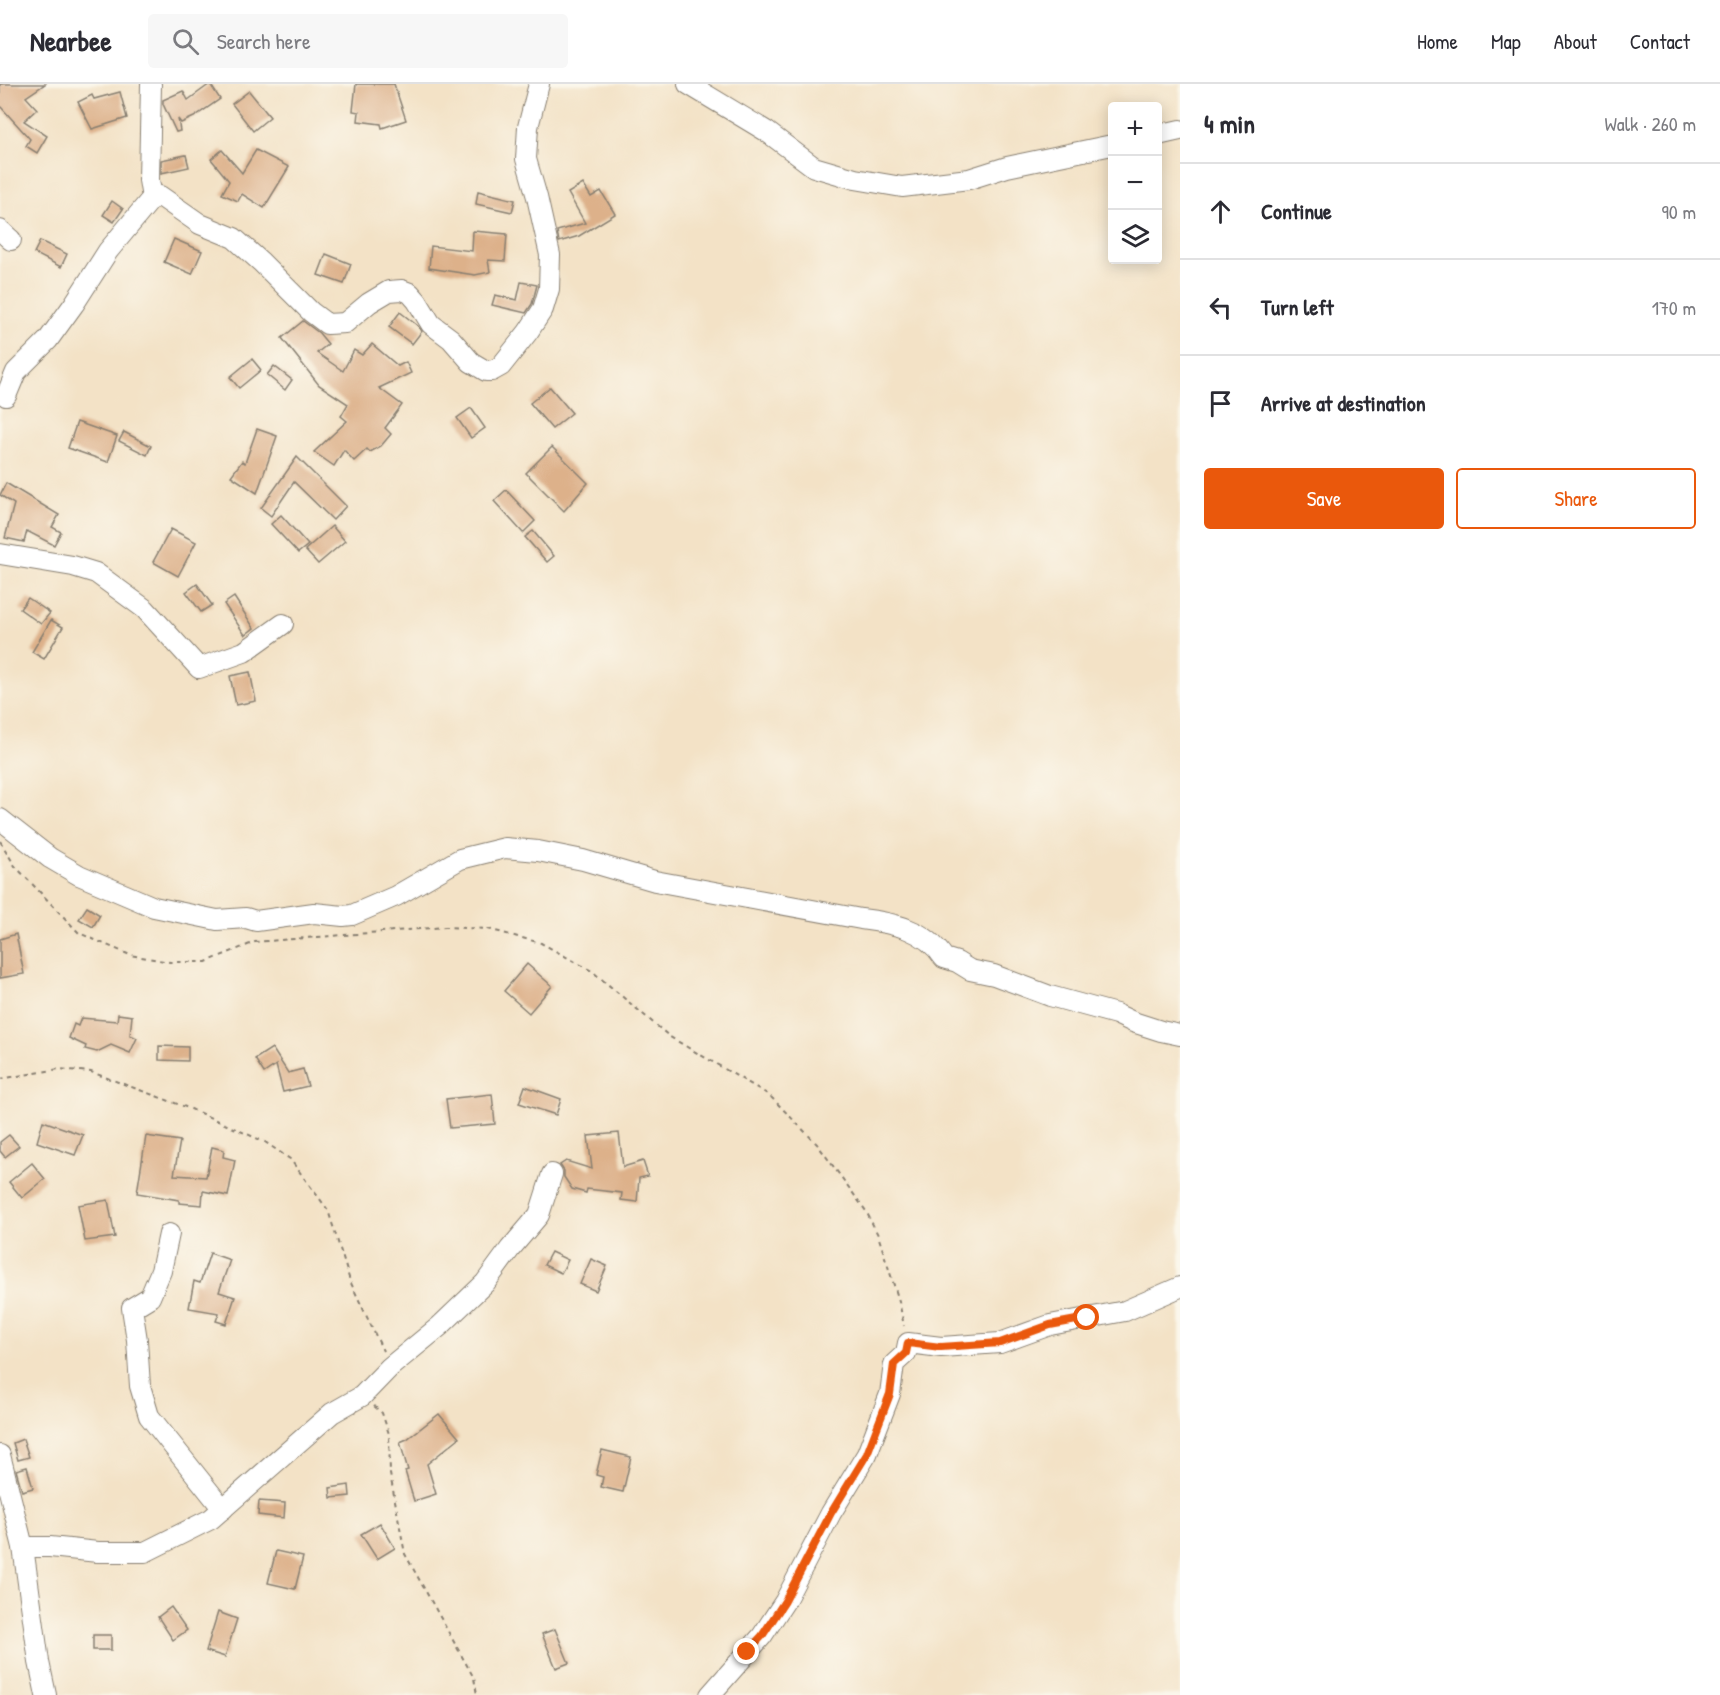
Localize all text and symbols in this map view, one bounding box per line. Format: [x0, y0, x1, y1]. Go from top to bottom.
search box [148, 14, 568, 68]
text: Nearbee [30, 22, 112, 60]
icon: search [169, 25, 202, 58]
text: Search here [217, 26, 311, 56]
text: Home [1417, 27, 1458, 56]
text: Map [1491, 27, 1521, 56]
text: About [1554, 27, 1597, 56]
text: Contact [1630, 27, 1690, 56]
map controls [1108, 102, 1162, 264]
button: + [1108, 102, 1162, 156]
text: 4 min [1204, 106, 1255, 141]
text: Walk · 260 m [1605, 110, 1696, 137]
button: − [1108, 156, 1162, 210]
icon: ahead [1204, 195, 1237, 228]
text: Continue [1261, 196, 1332, 226]
text: 90 m [1662, 198, 1696, 225]
button: layers [1108, 210, 1162, 264]
icon: left [1204, 291, 1237, 324]
text: Turn left [1261, 292, 1334, 322]
text: 170 m [1652, 294, 1696, 321]
icon: arrive [1204, 387, 1237, 420]
text: Arrive at destination [1261, 388, 1426, 418]
button: Save [1204, 468, 1444, 529]
button: Share [1456, 468, 1696, 529]
route start [1073, 1304, 1099, 1330]
route end [733, 1638, 759, 1664]

